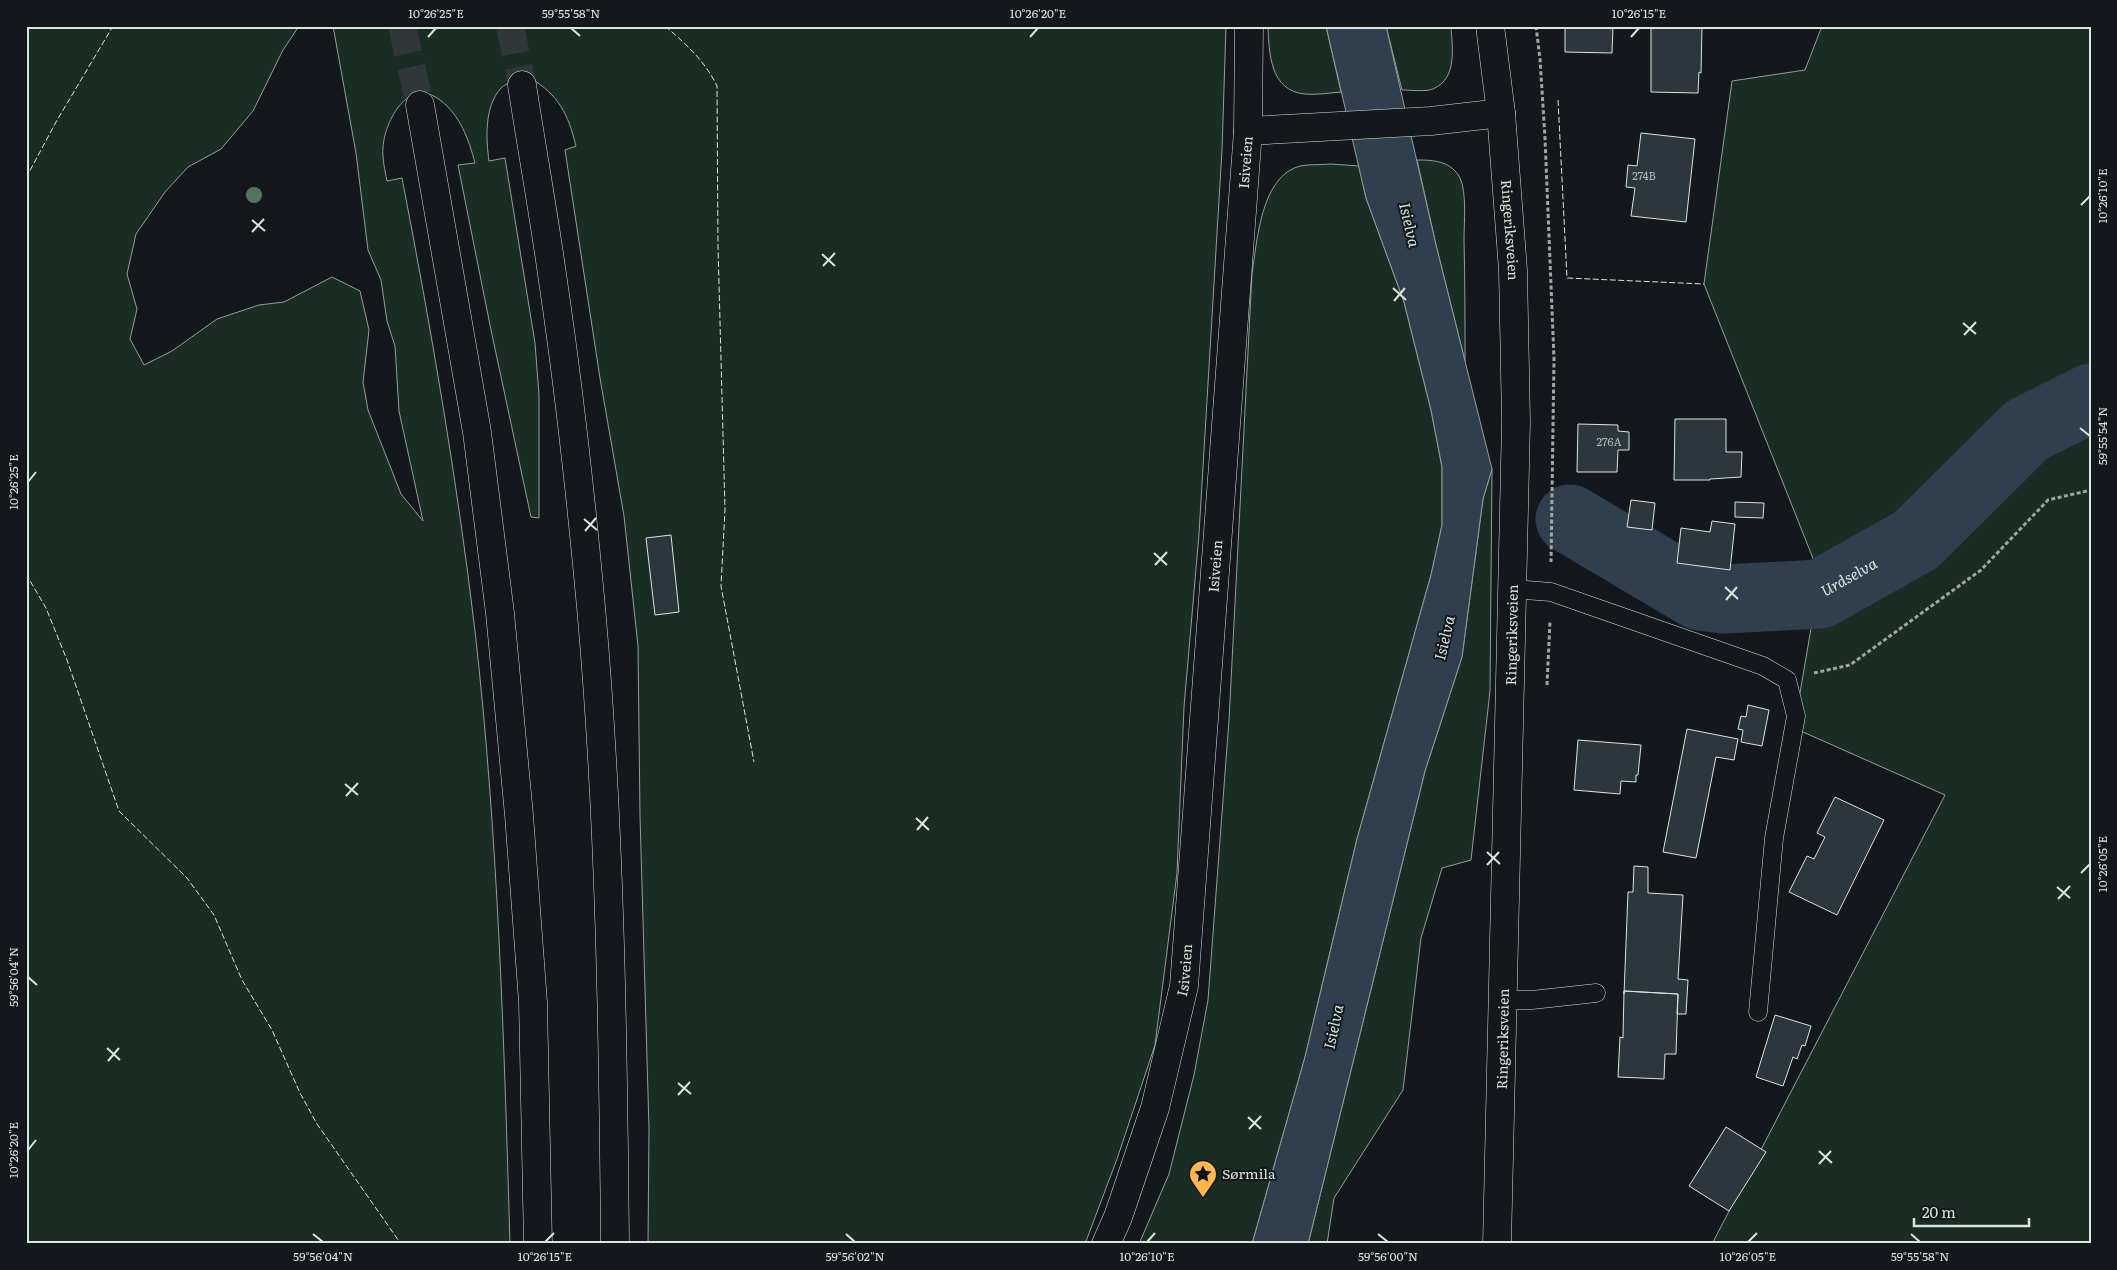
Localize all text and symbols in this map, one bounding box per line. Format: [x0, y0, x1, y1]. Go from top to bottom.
text: 10°26'25"E [408, 4, 464, 22]
text: 59°55'58"N [542, 4, 600, 22]
text: 10°26'20"E [1010, 4, 1067, 22]
text: 10°26'15"E [1612, 4, 1667, 22]
street label: Isiveien [1233, 135, 1257, 189]
house number: 274B [1632, 167, 1656, 183]
text: 10°26'10"E [2093, 168, 2111, 224]
street label: Ringeriksveien [1497, 179, 1524, 281]
water label: Isielva [1394, 200, 1427, 250]
text: 59°55'54"N [2093, 407, 2111, 465]
house number: 276A [1596, 433, 1622, 449]
text: 10°26'25"E [4, 454, 22, 510]
street label: Isiveien [1202, 539, 1226, 593]
water label: Urdselva [1816, 551, 1881, 601]
street label: Ringeriksveien [1500, 584, 1522, 686]
water label: Isielva [1427, 613, 1460, 662]
text: 10°26'05"E [2093, 835, 2111, 892]
street label: Isiveien [1171, 943, 1196, 998]
text: 59°56'04"N [4, 947, 22, 1007]
street label: Ringeriksveien [1491, 988, 1513, 1090]
water label: Isielva [1317, 1002, 1349, 1051]
text: 10°26'20"E [4, 1121, 22, 1178]
place icon: Sørmila [1188, 1159, 1218, 1198]
place label: Sørmila [1222, 1163, 1276, 1183]
scale bar [1914, 1195, 2030, 1227]
text: 20 m [1922, 1200, 1956, 1223]
text: 59°56'04"N [293, 1247, 353, 1265]
text: 10°26'15"E [518, 1247, 573, 1265]
text: 59°56'02"N [825, 1247, 885, 1265]
text: 10°26'10"E [1119, 1247, 1175, 1265]
text: 59°56'00"N [1358, 1247, 1418, 1265]
text: 10°26'05"E [1720, 1247, 1777, 1265]
text: 59°55'58"N [1891, 1247, 1949, 1265]

